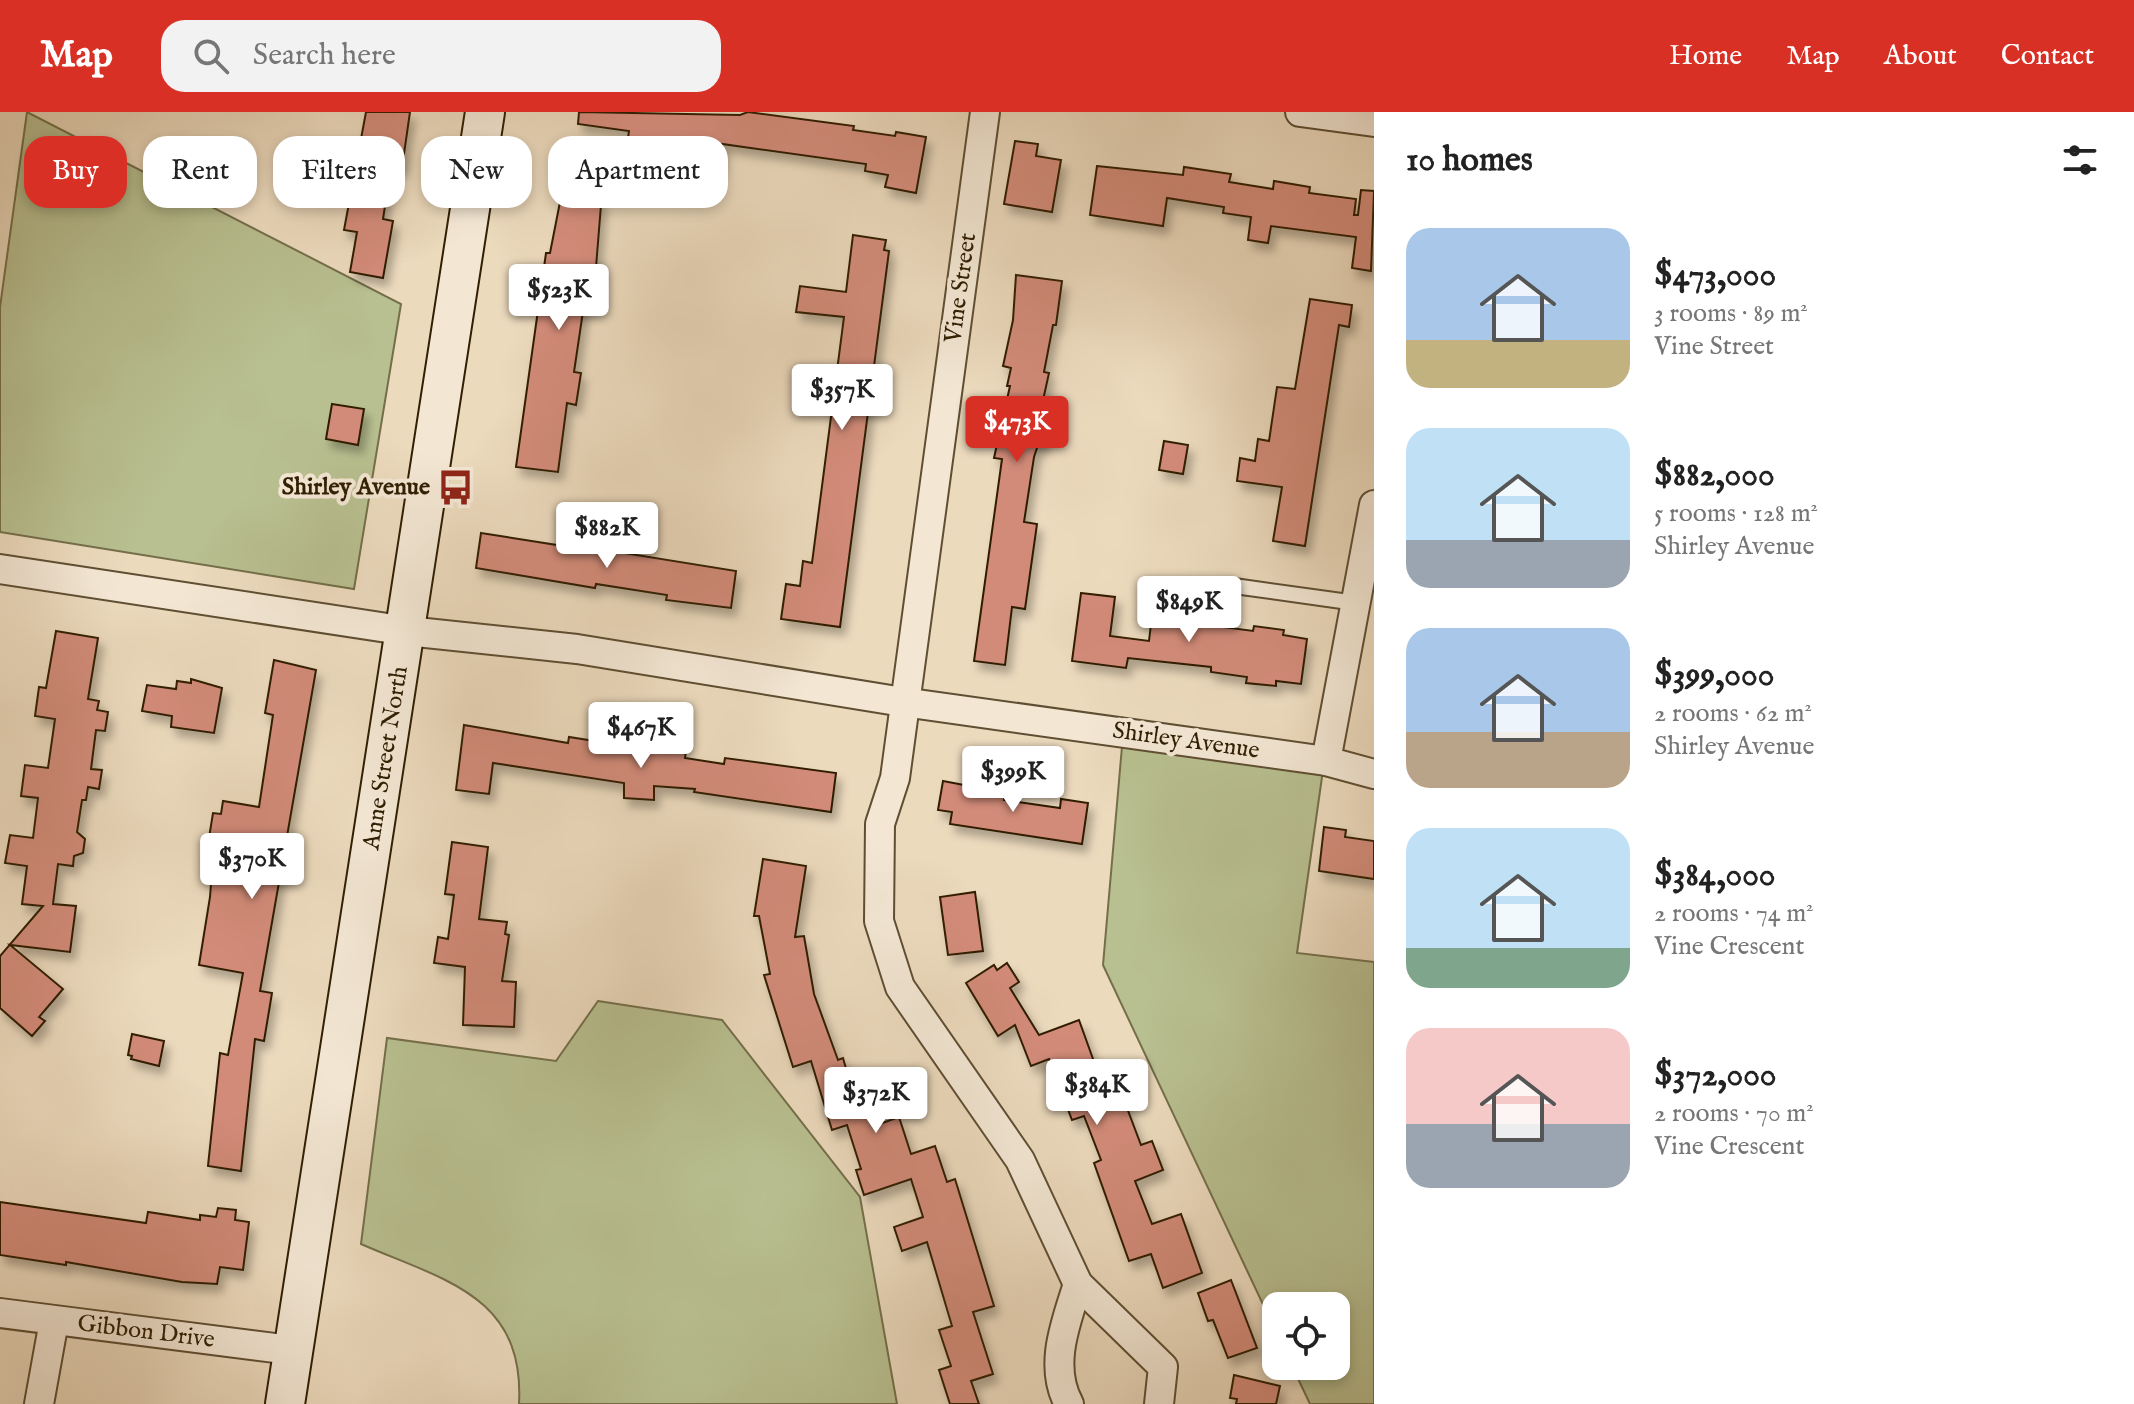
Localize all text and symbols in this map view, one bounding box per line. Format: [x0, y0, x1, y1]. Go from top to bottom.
search box [161, 20, 721, 92]
text: Map [40, 32, 113, 80]
icon: search [189, 34, 233, 78]
text: Search here [253, 37, 396, 75]
text: Home [1669, 39, 1742, 74]
text: Map [1786, 39, 1840, 74]
text: About [1884, 39, 1957, 74]
text: Contact [2001, 39, 2094, 74]
chip: Buy [24, 136, 127, 208]
chip: Rent [143, 136, 257, 208]
chip: Filters [273, 136, 405, 208]
chip: New [421, 136, 532, 208]
chip: Apartment [548, 136, 728, 208]
icon: filters [2058, 138, 2102, 182]
text: 10 homes [1406, 139, 1533, 182]
street label: Vine Street [938, 231, 984, 346]
text: $473,000 [1654, 254, 1776, 297]
icon: home [1470, 260, 1566, 356]
pin: $523K [503, 264, 615, 332]
text: $523K [527, 273, 591, 306]
text: 3 rooms · 89 m² [1654, 297, 1808, 330]
text: Vine Street [1654, 330, 1774, 363]
pin: $357K [786, 364, 898, 432]
text: $357K [810, 373, 874, 406]
pin: $473K [961, 396, 1073, 464]
text: $473K [983, 405, 1051, 438]
text: $882,000 [1654, 454, 1775, 497]
icon: home [1470, 460, 1566, 556]
bus stop icon: Shirley Avenue [437, 468, 475, 506]
place label: Shirley Avenue [282, 472, 430, 503]
text: 5 rooms · 128 m² [1654, 497, 1818, 530]
pin: $882K [551, 502, 663, 570]
text: $882K [574, 511, 640, 544]
text: Shirley Avenue [1654, 530, 1815, 563]
pin: $849K [1133, 576, 1245, 644]
text: $849K [1155, 585, 1223, 618]
text: $399,000 [1654, 654, 1774, 697]
icon: home [1470, 660, 1566, 756]
street label: Anne Street North [356, 664, 416, 853]
text: 2 rooms · 62 m² [1654, 697, 1812, 730]
pin: $467K [585, 702, 697, 770]
text: $467K [606, 711, 676, 744]
street label: Shirley Avenue [1110, 715, 1262, 767]
text: Shirley Avenue [1654, 730, 1815, 763]
pin: $399K [957, 746, 1069, 814]
text: $399K [980, 755, 1046, 788]
pin: $370K [196, 833, 308, 901]
text: $370K [218, 842, 286, 875]
text: $384,000 [1654, 854, 1776, 897]
icon: home [1470, 860, 1566, 956]
text: 2 rooms · 74 m² [1654, 897, 1814, 930]
text: Vine Crescent [1654, 930, 1804, 963]
text: $372,000 [1654, 1054, 1777, 1097]
pin: $384K [1041, 1059, 1153, 1127]
icon: home [1470, 1060, 1566, 1156]
pin: $372K [820, 1067, 932, 1135]
text: $384K [1064, 1068, 1130, 1101]
text: $372K [842, 1076, 910, 1109]
text: 2 rooms · 70 m² [1654, 1097, 1814, 1130]
text: Vine Crescent [1654, 1130, 1804, 1163]
map controls [1262, 1292, 1350, 1380]
button: locate [1262, 1292, 1350, 1380]
street label: Gibbon Drive [76, 1308, 216, 1356]

